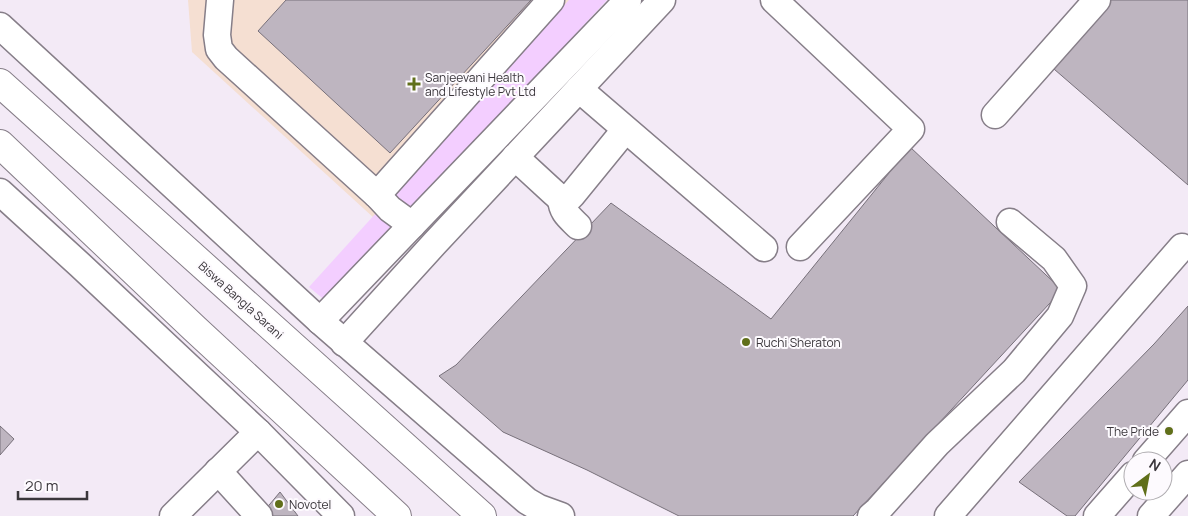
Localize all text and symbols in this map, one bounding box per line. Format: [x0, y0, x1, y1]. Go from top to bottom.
place label: Sanjeevani Health and Lifestyle Pvt Ltd [425, 69, 536, 100]
marker: Sanjeevani Health and Lifestyle Pvt Ltd [407, 77, 421, 91]
street label: Biswa Bangla Sarani [195, 257, 287, 343]
place label: Ruchi Sheraton [756, 334, 841, 351]
marker: Ruchi Sheraton [740, 336, 752, 348]
place label: The Pride [1107, 423, 1159, 440]
marker: The Pride [1163, 425, 1175, 437]
north arrow [1123, 451, 1173, 501]
text: N [1146, 454, 1164, 475]
scale bar [18, 468, 86, 500]
text: 20 m [25, 475, 58, 496]
place label: Novotel [289, 496, 331, 513]
marker: Novotel [273, 498, 285, 510]

